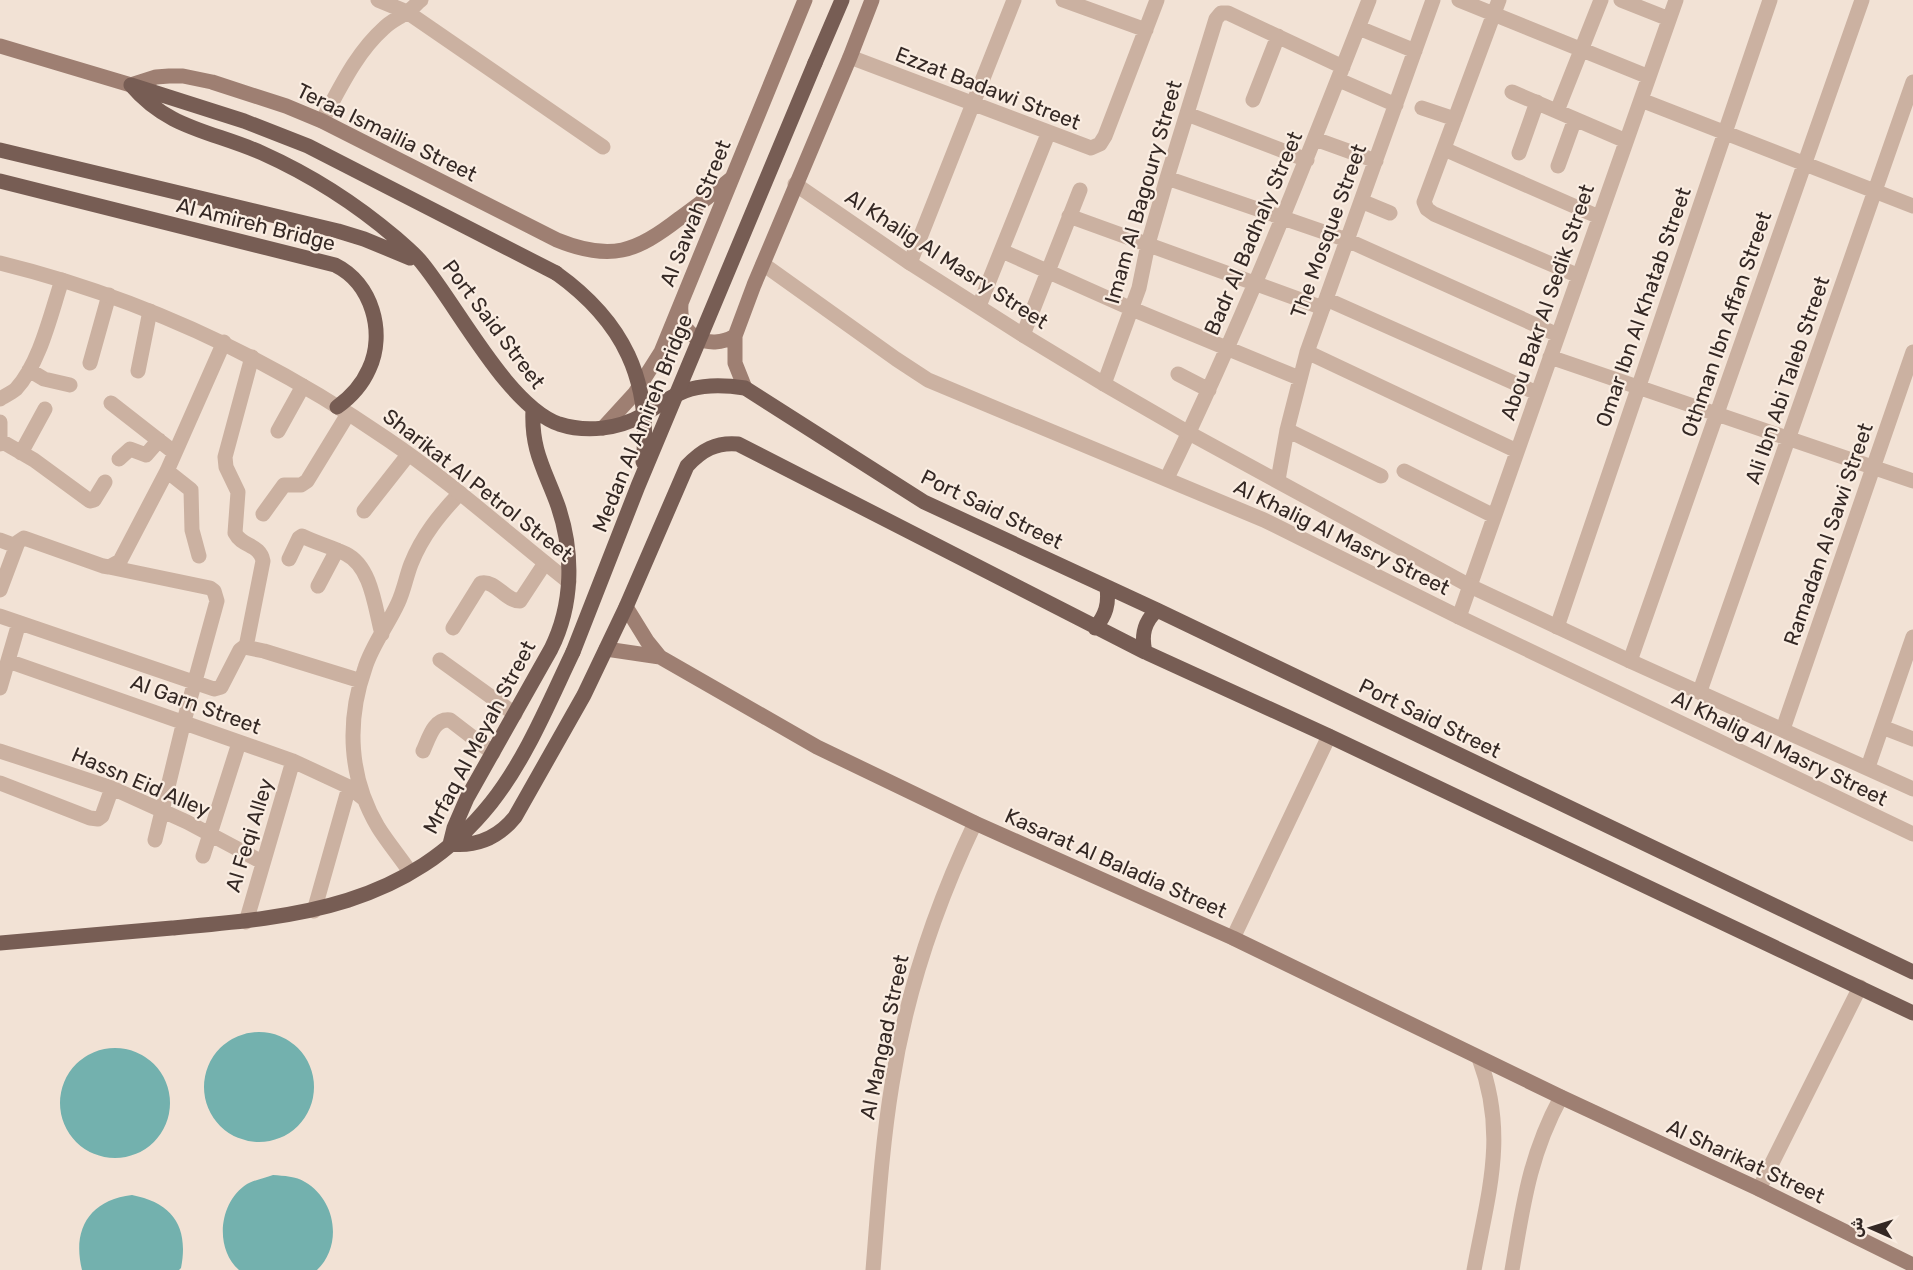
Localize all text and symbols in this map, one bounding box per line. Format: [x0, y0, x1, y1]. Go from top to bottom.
street label: Ezzat Badawi Street [892, 41, 1084, 135]
street label: Teraa Ismailia Street [293, 77, 481, 187]
street label: Imam Al Bagoury Street [1099, 77, 1187, 307]
street label: Badr Al Badhaly Street [1199, 127, 1307, 339]
street label: Al Sawah Street [654, 136, 736, 290]
street label: The Mosque Street [1285, 140, 1371, 322]
street label: Abou Bakr Al Sedik Street [1495, 181, 1599, 423]
street label: Al Khalig Al Masry Street [841, 184, 1053, 334]
street label: Omar Ibn Al Khatab Street [1590, 184, 1696, 430]
street label: Al Amireh Bridge [174, 192, 338, 256]
street label: Othman Ibn Affan Street [1676, 208, 1776, 440]
street label: Port Said Street [437, 255, 551, 393]
street label: Ali Ibn Abi Taleb Street [1740, 273, 1834, 487]
street label: Medan Al Amireh Bridge [587, 310, 697, 536]
street label: Sharikat Al Petrol Street [378, 403, 578, 567]
street label: Ramadan Al Sawi Street [1778, 419, 1878, 649]
street label: Port Said Street [917, 464, 1067, 554]
street label: Al Khalig Al Masry Street [1230, 474, 1454, 600]
street label: Mrfaq Al Meyah Street [417, 636, 541, 838]
street label: Al Garn Street [127, 669, 265, 739]
street label: Port Said Street [1355, 673, 1505, 763]
street label: Al Khalig Al Masry Street [1668, 685, 1892, 811]
street label: Hassn Eid Alley [68, 742, 214, 823]
street label: Al Feqi Alley [220, 775, 278, 895]
street label: Kasarat Al Baladia Street [1001, 803, 1231, 923]
street label: Al Mangad Street [854, 952, 914, 1122]
street label: Al Sharikat Street [1663, 1114, 1829, 1208]
north arrow [1841, 1198, 1901, 1258]
text: ش [1847, 1217, 1867, 1238]

